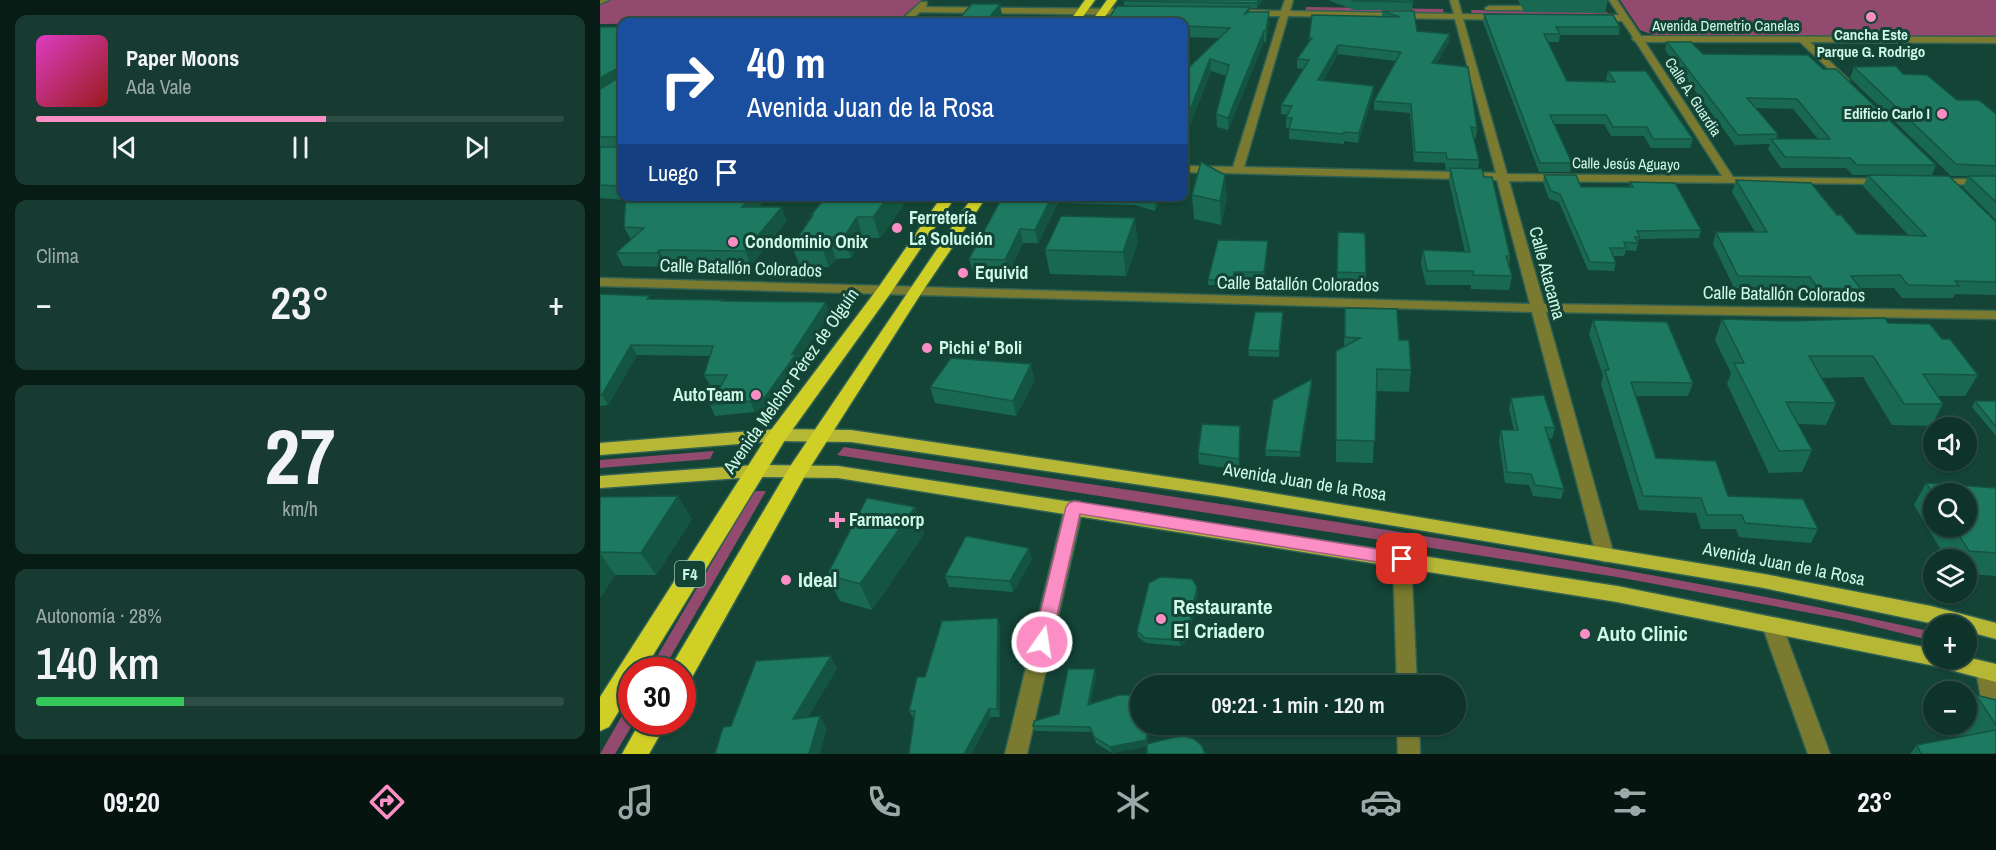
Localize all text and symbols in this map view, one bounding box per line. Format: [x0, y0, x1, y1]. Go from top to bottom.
marker: Cancha Este Parque G. Rodrigo [1864, 10, 1878, 24]
street label: Avenida Demetrio Canelas [1651, 15, 1800, 36]
place label: Cancha Este Parque G. Rodrigo [1817, 24, 1925, 62]
text: 40 m [747, 35, 826, 91]
icon: right [648, 42, 726, 120]
text: Paper Moons [126, 43, 239, 73]
street label: Calle A. Guardia [1660, 53, 1727, 140]
text: Ada Vale [126, 73, 191, 100]
text: Avenida Juan de la Rosa [747, 89, 994, 125]
place label: Edificio Carlo I [1844, 103, 1930, 124]
marker: Edificio Carlo I [1935, 107, 1949, 121]
icon: previous [108, 131, 141, 164]
icon: pause [284, 131, 317, 164]
icon: next [460, 131, 493, 164]
street label: Calle Jesús Aguayo [1572, 152, 1680, 175]
icon: arrive [710, 156, 743, 189]
text: Luego [648, 158, 698, 188]
place label: Ferretería La Solución [909, 205, 993, 251]
marker: Ferretería La Solución [890, 221, 904, 235]
street label: Calle Atacama [1523, 224, 1572, 322]
place label: Condominio Onix [745, 229, 869, 254]
marker: Condominio Onix [726, 235, 740, 249]
text: Clima [36, 242, 79, 269]
street label: Calle Batallón Colorados [659, 252, 823, 283]
place label: Equivid [975, 260, 1028, 285]
marker: Equivid [956, 266, 970, 280]
street label: Calle Batallón Colorados [1217, 270, 1379, 297]
text: 23° [270, 272, 330, 333]
street label: Calle Batallón Colorados [1703, 280, 1865, 307]
text: − [36, 281, 52, 325]
text: + [548, 281, 564, 325]
street label: Avenida Melchor Pérez de Olguín [716, 283, 864, 479]
place label: Pichi e' Boli [939, 335, 1022, 360]
marker: Pichi e' Boli [920, 341, 934, 355]
place label: AutoTeam [673, 382, 744, 407]
marker: AutoTeam [749, 388, 763, 402]
text: 27 [264, 403, 336, 508]
map controls [1923, 417, 1977, 735]
button: sound [1923, 417, 1977, 471]
street label: Avenida Juan de la Rosa [1221, 456, 1388, 507]
button: search [1923, 483, 1977, 537]
text: km/h [282, 495, 318, 522]
place label: Farmacorp [849, 507, 925, 532]
marker: Farmacorp [830, 513, 844, 527]
pin [1376, 533, 1427, 584]
street label: Avenida Juan de la Rosa [1700, 535, 1867, 591]
icon: arrive [1385, 542, 1418, 575]
button: layers [1923, 549, 1977, 603]
road number: F4 [675, 561, 705, 587]
place label: Ideal [798, 565, 837, 594]
marker: Ideal [779, 573, 793, 587]
place label: Restaurante El Criadero [1173, 592, 1273, 645]
text: Autonomía · 28% [36, 602, 162, 629]
position arrow [1010, 610, 1074, 674]
marker: Restaurante El Criadero [1154, 612, 1168, 626]
button: + [1923, 615, 1977, 669]
place label: Auto Clinic [1597, 619, 1688, 648]
marker: Auto Clinic [1578, 627, 1592, 641]
text: 140 km [36, 632, 160, 693]
speed limit sign: 30 [618, 657, 696, 735]
button: − [1923, 681, 1977, 735]
text: 09:21 · 1 min · 120 m [1211, 690, 1385, 720]
icon: directions [366, 781, 408, 823]
icon: music [615, 781, 657, 823]
icon: phone [863, 781, 905, 823]
icon: climate [1112, 781, 1154, 823]
icon: car [1360, 781, 1402, 823]
icon: filters [1609, 781, 1651, 823]
text: 09:20 [103, 784, 160, 820]
text: 23° [1857, 784, 1893, 820]

